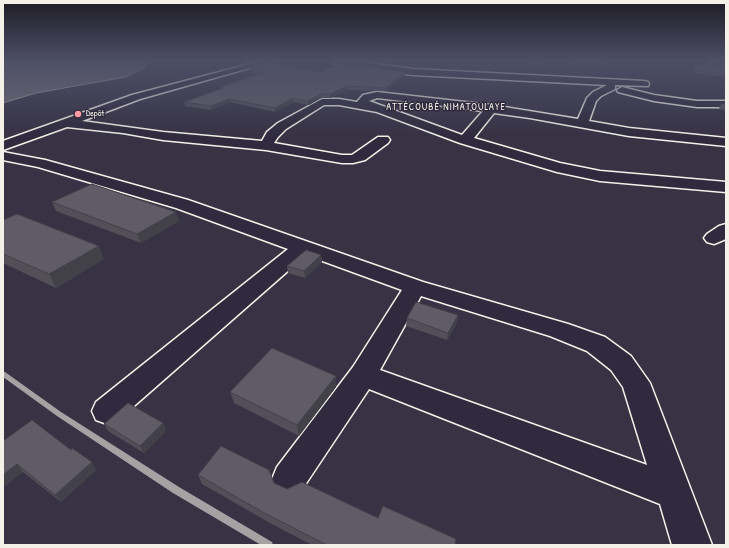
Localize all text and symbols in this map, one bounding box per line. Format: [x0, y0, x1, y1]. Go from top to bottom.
district label: ATTÉCOUBÉ NIMATOULAYE [386, 101, 506, 113]
marker: Depôt [73, 109, 83, 119]
place label: Depôt [86, 109, 104, 119]

